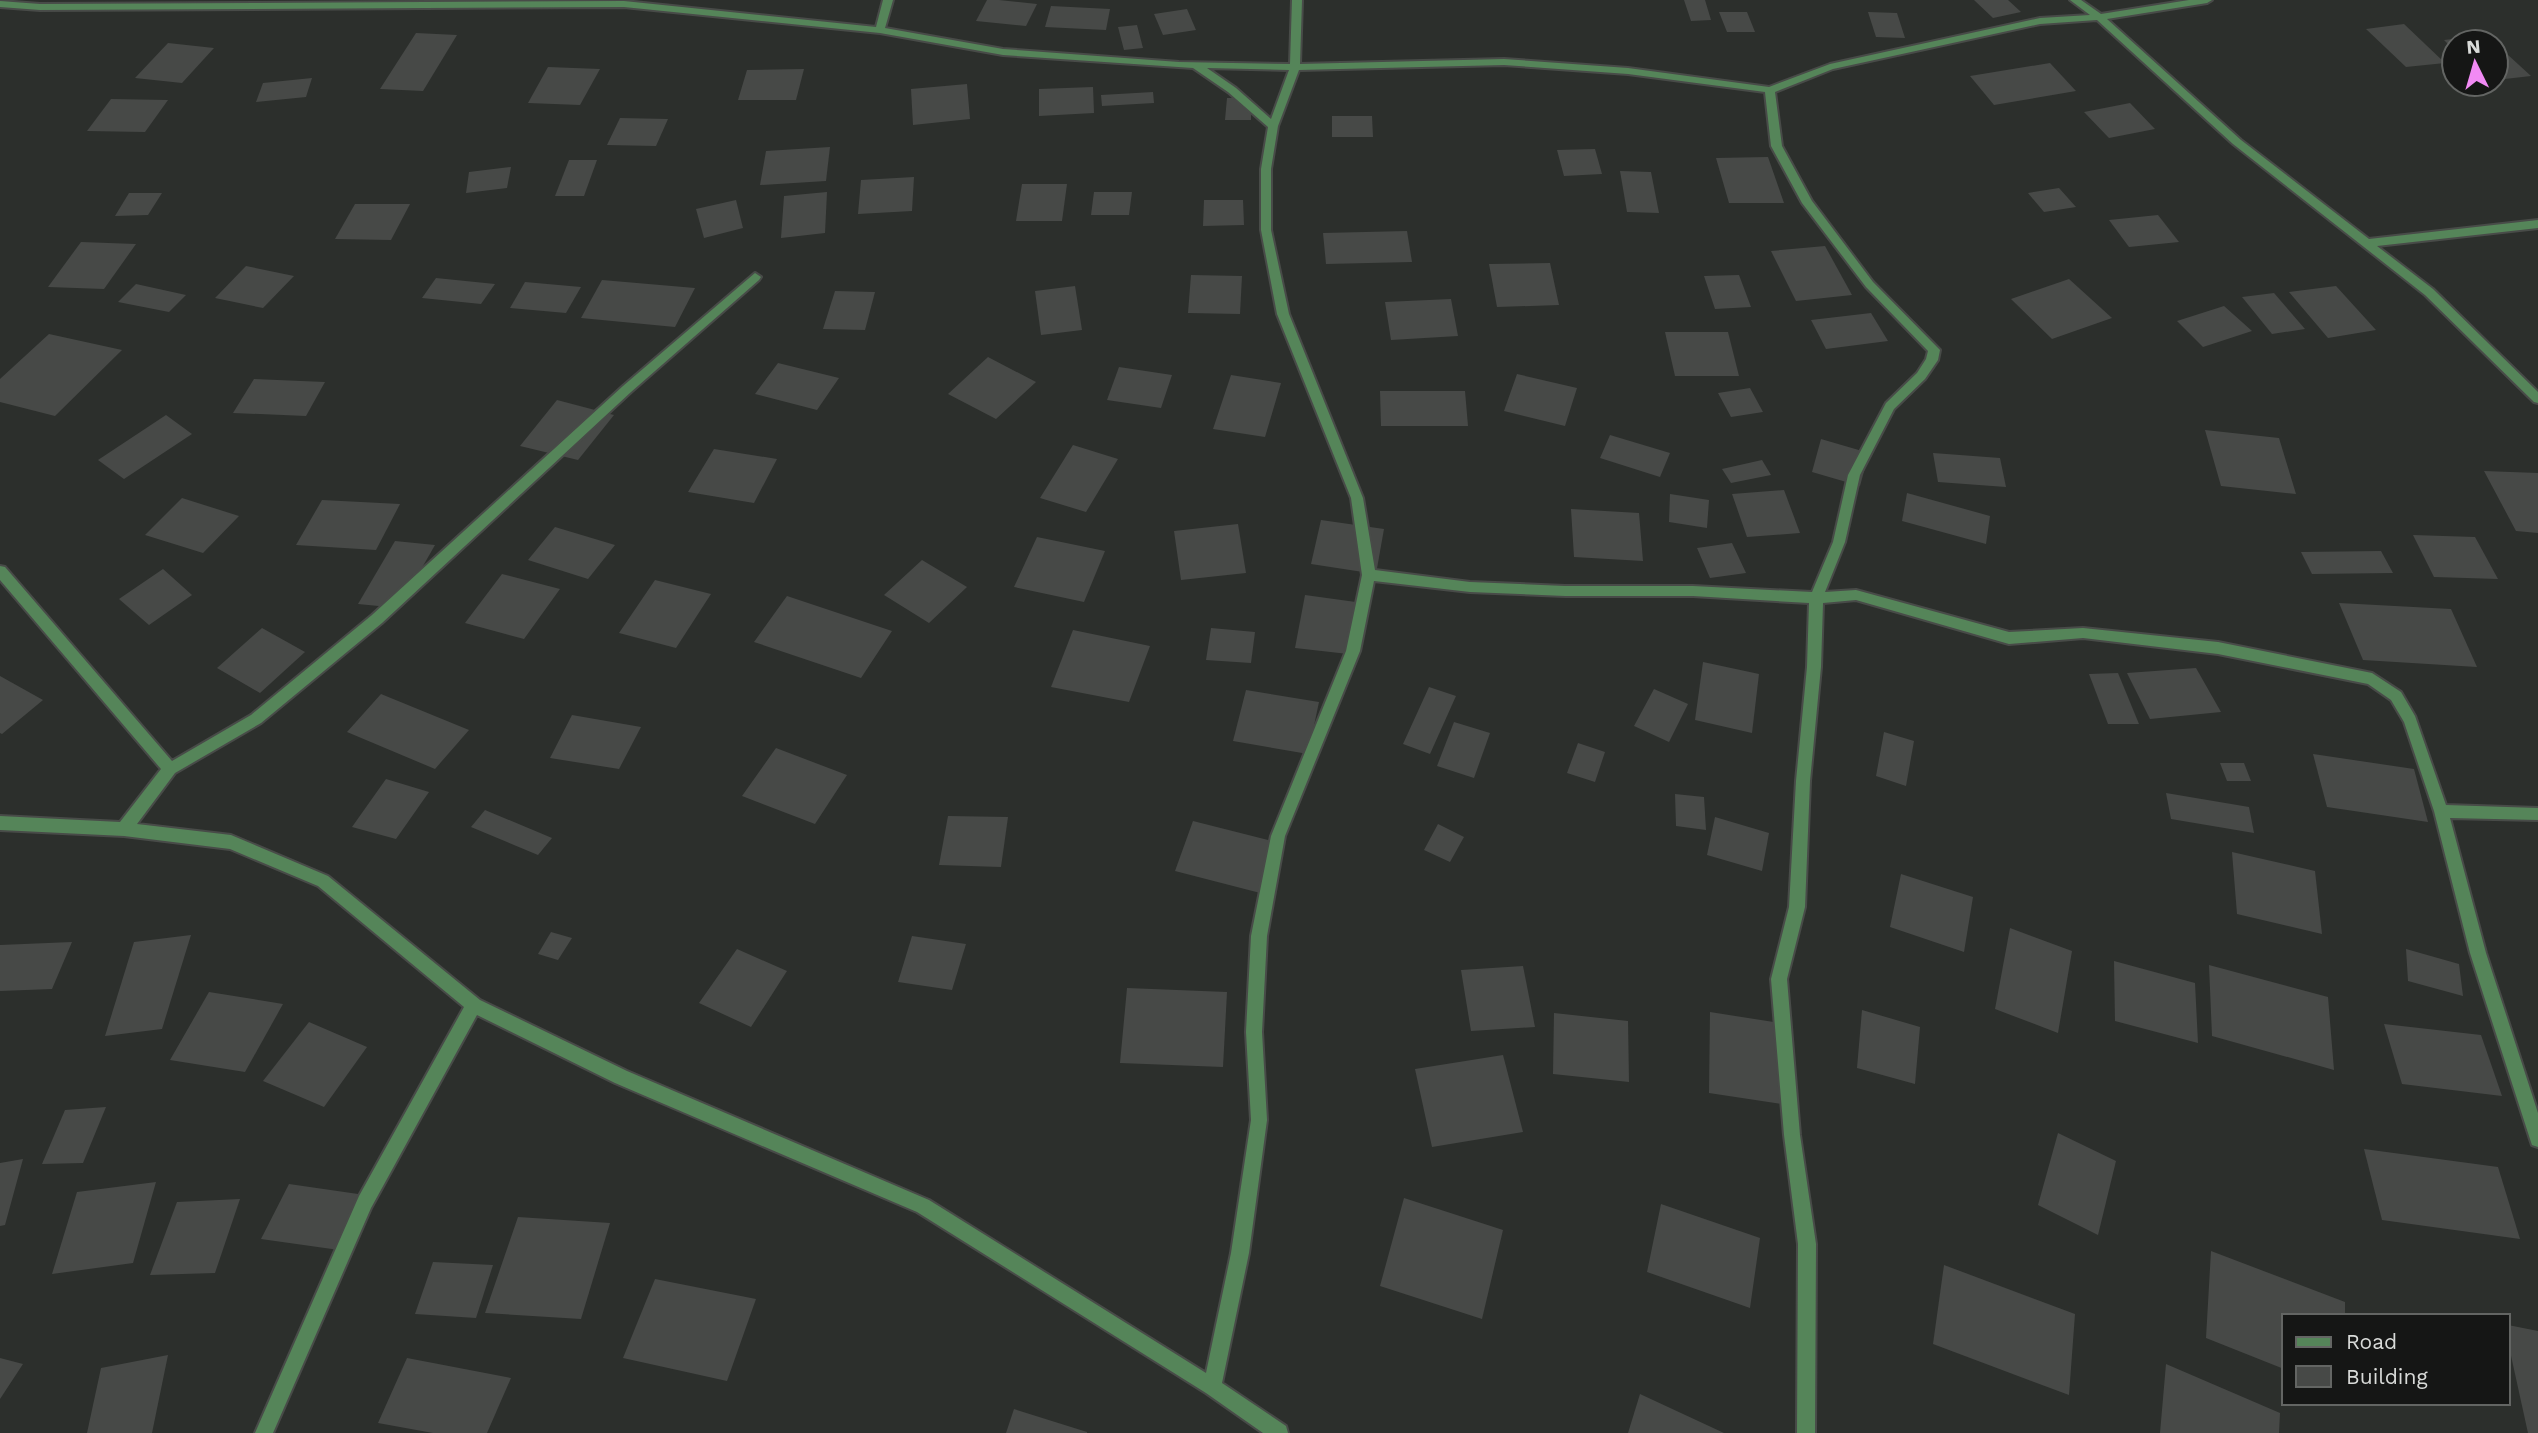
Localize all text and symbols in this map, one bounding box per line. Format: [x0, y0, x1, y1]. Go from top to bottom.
north arrow [2440, 28, 2510, 98]
text: N [2466, 34, 2482, 59]
legend [2282, 1314, 2510, 1405]
text: Road [2346, 1329, 2397, 1354]
text: Building [2346, 1364, 2428, 1389]

